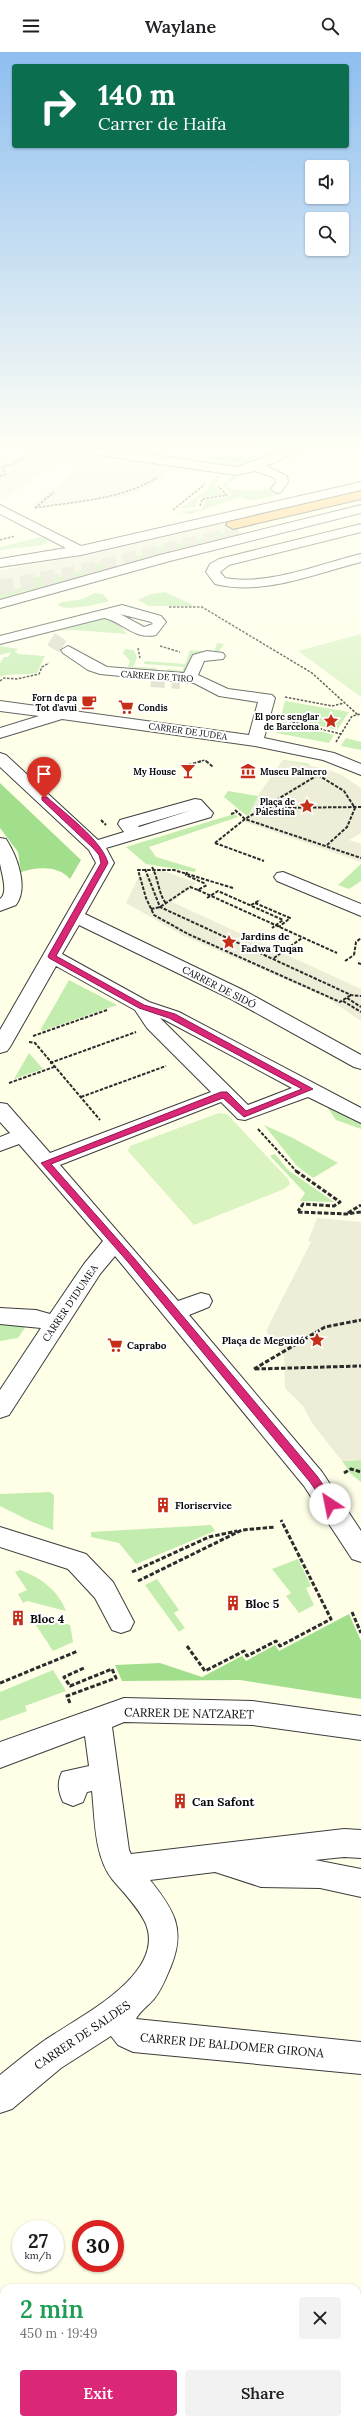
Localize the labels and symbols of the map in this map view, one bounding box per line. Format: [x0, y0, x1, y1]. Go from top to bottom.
street label: CARRER DE TIRO [120, 668, 194, 684]
place label: Forn de pa Tot d'avui [32, 692, 77, 713]
cafe icon: Forn de pa Tot d'avui [80, 693, 98, 711]
supermarket icon: Condis [117, 698, 135, 716]
place label: Condis [138, 702, 168, 713]
place label: El porc senglar de Barcelona [255, 711, 320, 732]
place icon: El porc senglar de Barcelona [322, 712, 340, 730]
street label: CARRER DE JUDEA [148, 720, 228, 742]
pin [27, 757, 61, 798]
bar icon: My House [179, 762, 197, 780]
museum icon: Museu Palmero [239, 762, 257, 780]
place label: My House [133, 766, 176, 777]
place label: Museu Palmero [260, 766, 327, 777]
place label: Plaça de Palestina [255, 796, 295, 817]
place icon: Plaça de Palestina [298, 797, 316, 815]
place label: Jardins de Fadwa Tuqan [241, 930, 304, 955]
place icon: Jardins de Fadwa Tuqan [220, 933, 238, 951]
street label: CARRER DE SIDÓ [180, 963, 258, 1011]
street label: CARRER D'IDUMEA [39, 1261, 101, 1344]
place icon: Plaça de Meguidó [308, 1331, 326, 1349]
place label: Plaça de Meguidó [222, 1334, 305, 1347]
supermarket icon: Caprabo [106, 1336, 124, 1354]
place label: Caprabo [127, 1339, 167, 1352]
position arrow [309, 1483, 351, 1525]
building icon: Floriservice [154, 1496, 172, 1514]
place label: Floriservice [175, 1499, 233, 1512]
building icon: Bloc 5 [224, 1594, 242, 1612]
place label: Bloc 5 [245, 1596, 280, 1611]
building icon: Bloc 4 [9, 1609, 27, 1627]
place label: Bloc 4 [30, 1611, 65, 1626]
street label: CARRER DE NATZARET [124, 1704, 254, 1722]
building icon: Can Safont [171, 1792, 189, 1810]
place label: Can Safont [192, 1794, 256, 1809]
street label: CARRER DE SALDES [31, 1997, 133, 2073]
street label: CARRER DE BALDOMER GIRONA [140, 2029, 325, 2061]
speed limit sign: 30 [72, 2220, 124, 2272]

